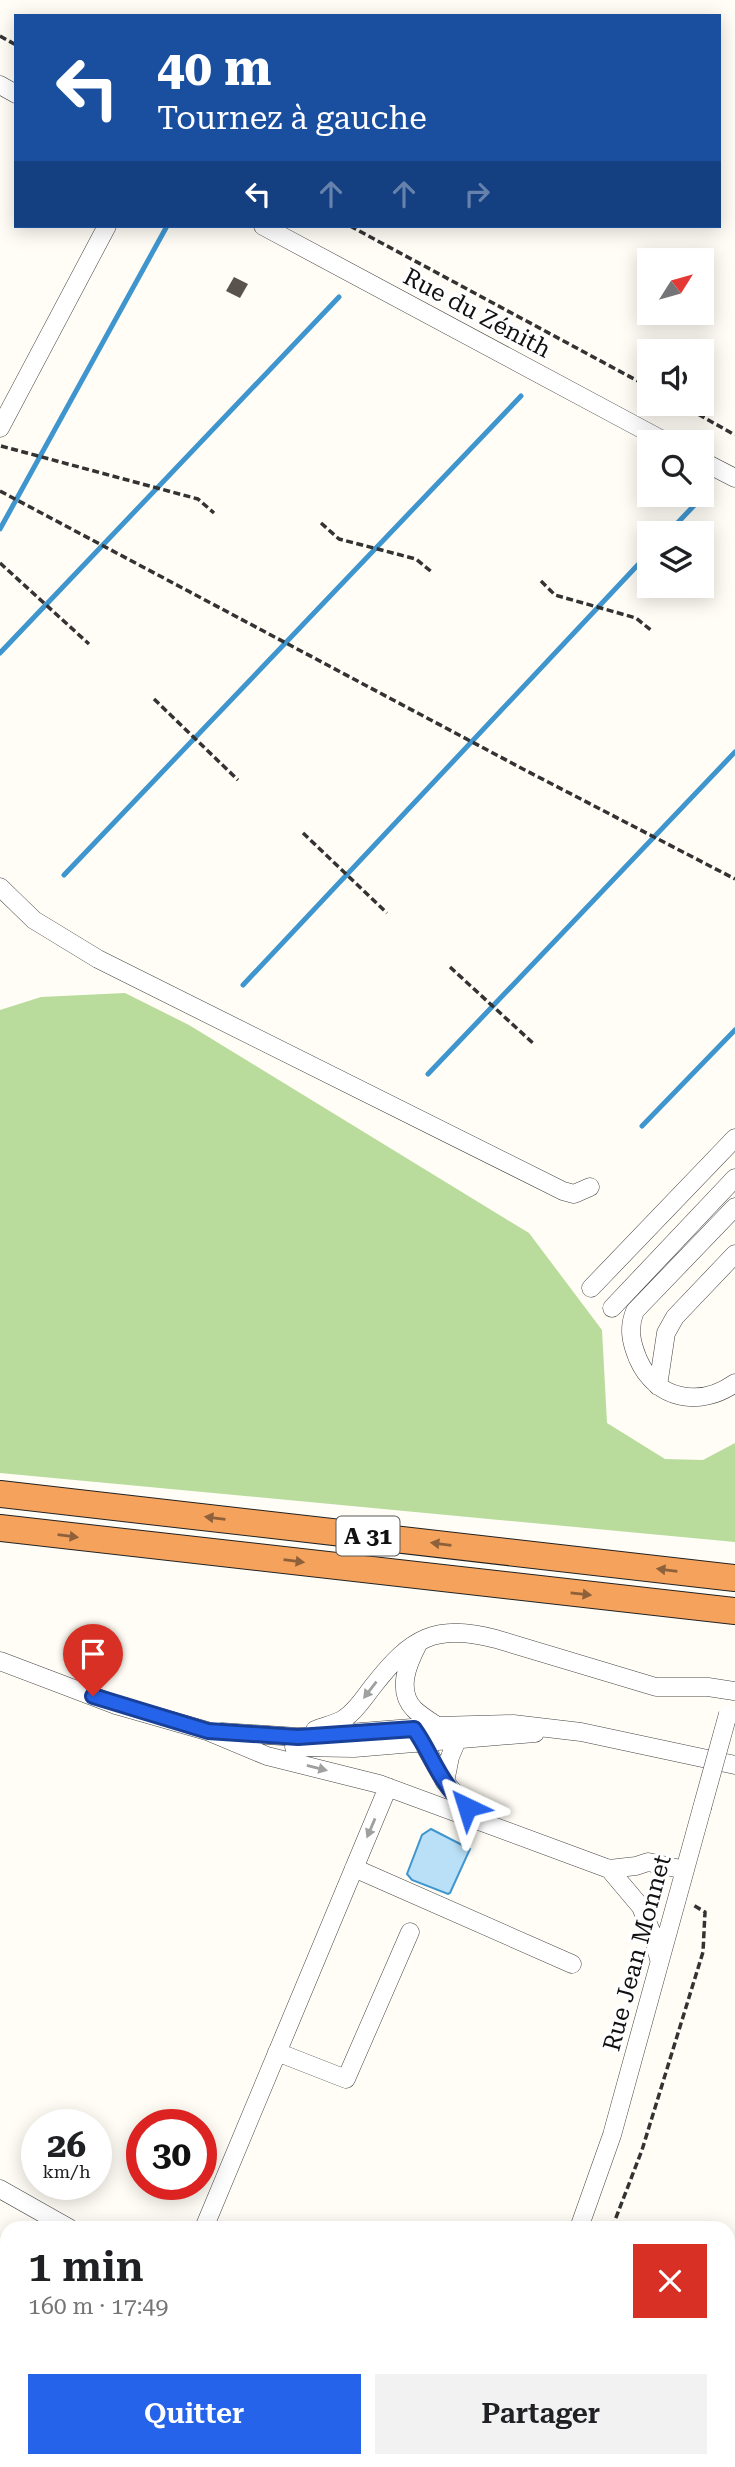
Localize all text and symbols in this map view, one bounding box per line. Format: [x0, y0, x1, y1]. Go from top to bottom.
text: 40 m [157, 40, 272, 97]
icon: left [42, 42, 133, 133]
text: Tournez à gauche [157, 99, 427, 137]
icon: left [239, 175, 277, 213]
icon: ahead [312, 175, 350, 213]
icon: ahead [385, 175, 423, 213]
icon: right [458, 175, 496, 213]
north arrow [637, 248, 714, 326]
map controls [637, 248, 714, 598]
street label: Rue du Zénith [399, 262, 555, 364]
button: sound [637, 339, 714, 416]
button: search [637, 430, 714, 507]
button: layers [637, 521, 714, 598]
one-way arrow [204, 1513, 226, 1524]
road number: A 31 [336, 1516, 400, 1555]
one-way arrow [57, 1530, 79, 1541]
one-way arrow [430, 1539, 452, 1550]
one-way arrow [283, 1556, 305, 1567]
one-way arrow [656, 1564, 678, 1575]
one-way arrow [570, 1589, 592, 1600]
pin [63, 1624, 123, 1696]
icon: arrive [74, 1635, 112, 1673]
one-way arrow [362, 1681, 377, 1699]
one-way arrow [306, 1763, 328, 1774]
position arrow [430, 1770, 504, 1844]
one-way arrow [365, 1817, 376, 1838]
street label: Rue Jean Monnet [597, 1852, 677, 2054]
speed limit sign: 30 [126, 2109, 217, 2200]
text: 26 [47, 2125, 86, 2166]
text: km/h [42, 2161, 91, 2182]
text: 1 min [28, 2242, 144, 2291]
button: close [633, 2244, 707, 2318]
text: 160 m · 17:49 [28, 2293, 168, 2320]
button: Quitter [28, 2374, 361, 2454]
button: Partager [375, 2374, 707, 2454]

